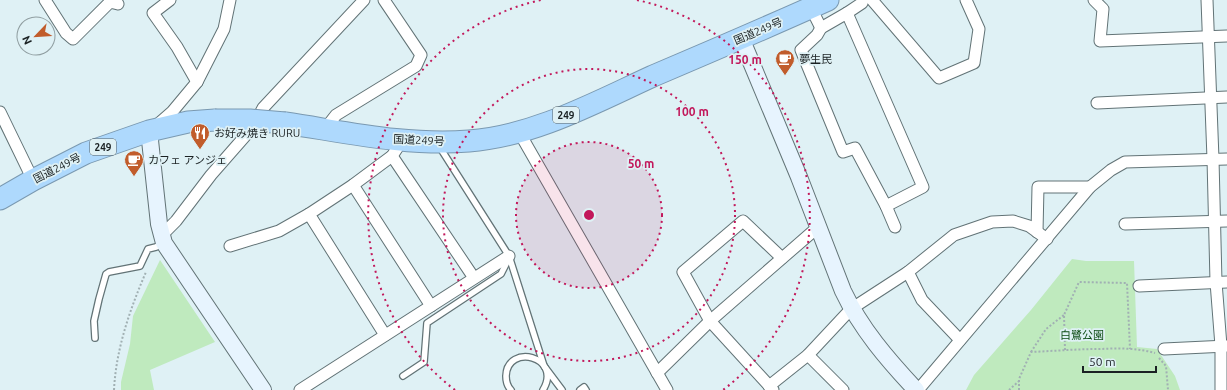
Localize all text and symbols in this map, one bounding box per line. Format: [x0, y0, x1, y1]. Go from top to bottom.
street label: 国道249号 [732, 15, 784, 47]
north arrow [16, 16, 56, 56]
text: N [20, 34, 34, 46]
cafe icon: 夢生民 [774, 48, 796, 76]
text: 150 m [728, 53, 762, 66]
place label: 夢生民 [799, 53, 832, 65]
text: 100 m [675, 105, 709, 118]
road number: 249 [553, 107, 579, 123]
restaurant icon: お好み焼き RURU [189, 122, 211, 150]
place label: お好み焼き RURU [214, 127, 300, 139]
street label: 国道249号 [393, 133, 445, 147]
road number: 249 [90, 139, 116, 155]
cafe icon: カフェ アンジェ [123, 149, 145, 177]
street label: 国道249号 [31, 151, 83, 185]
place label: カフェ アンジェ [148, 154, 227, 166]
text: 50 m [628, 157, 654, 170]
centre of rings [582, 208, 596, 222]
park label: 白鷺公園 [1060, 329, 1104, 341]
scale bar [1083, 348, 1156, 374]
text: 50 m [1089, 355, 1116, 368]

